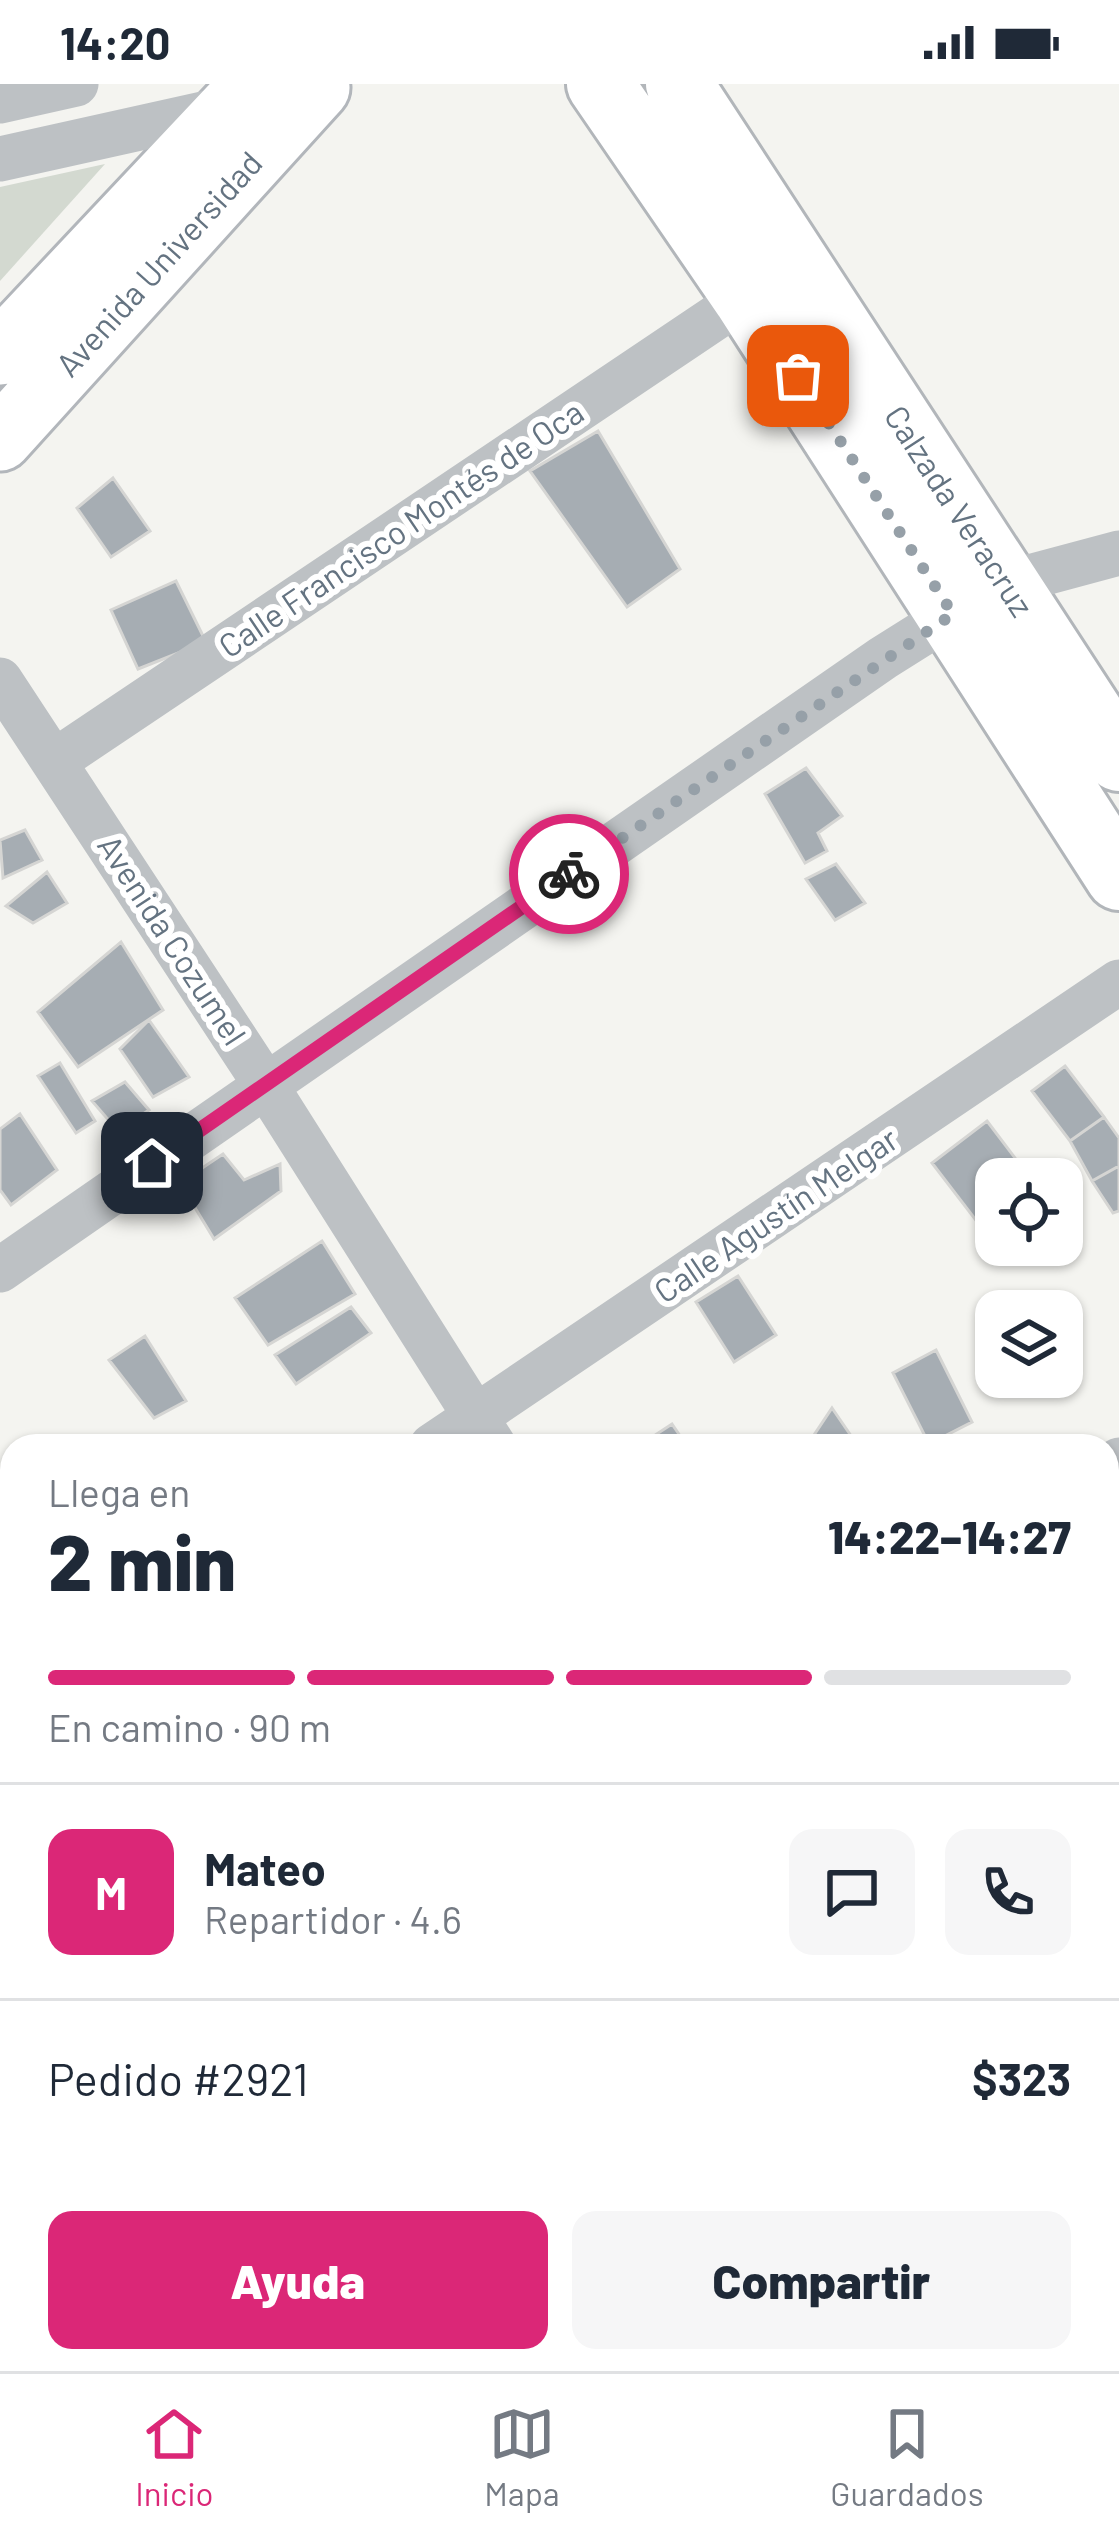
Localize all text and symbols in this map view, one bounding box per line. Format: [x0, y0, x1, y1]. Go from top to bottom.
text: 14:20 [60, 15, 170, 69]
street label: Avenida Universidad [47, 143, 270, 384]
pin [747, 325, 849, 427]
icon: bag [765, 343, 831, 409]
street label: Calle Francisco Montés de Oca [211, 391, 590, 665]
street label: Calzada Veracruz [877, 398, 1043, 623]
courier [509, 814, 629, 934]
street label: Avenida Cozumel [90, 827, 256, 1052]
icon: bike [536, 841, 602, 907]
pin [101, 1112, 203, 1214]
street label: Calle Agustín Melgar [646, 1118, 905, 1311]
icon: home [119, 1130, 185, 1196]
map controls [975, 1158, 1083, 1398]
button: locate [975, 1158, 1083, 1266]
button: layers [975, 1290, 1083, 1398]
text: Llega en [48, 1468, 190, 1515]
text: 14:22–14:27 [828, 1509, 1071, 1563]
text: 2 min [48, 1513, 236, 1607]
text: En camino · 90 m [48, 1703, 331, 1750]
button: chat [789, 1829, 915, 1955]
button: phone [945, 1829, 1071, 1955]
text: Mateo [204, 1841, 326, 1895]
text: M [95, 1865, 127, 1919]
text: Repartidor · 4.6 [204, 1895, 462, 1942]
text: Pedido #2921 [48, 2051, 308, 2105]
text: $323 [972, 2051, 1071, 2105]
button: Ayuda [48, 2211, 548, 2349]
button: Compartir [572, 2211, 1071, 2349]
tab: Inicio [135, 2401, 214, 2513]
tab: Mapa [484, 2401, 560, 2513]
tab: Guardados [830, 2401, 984, 2513]

